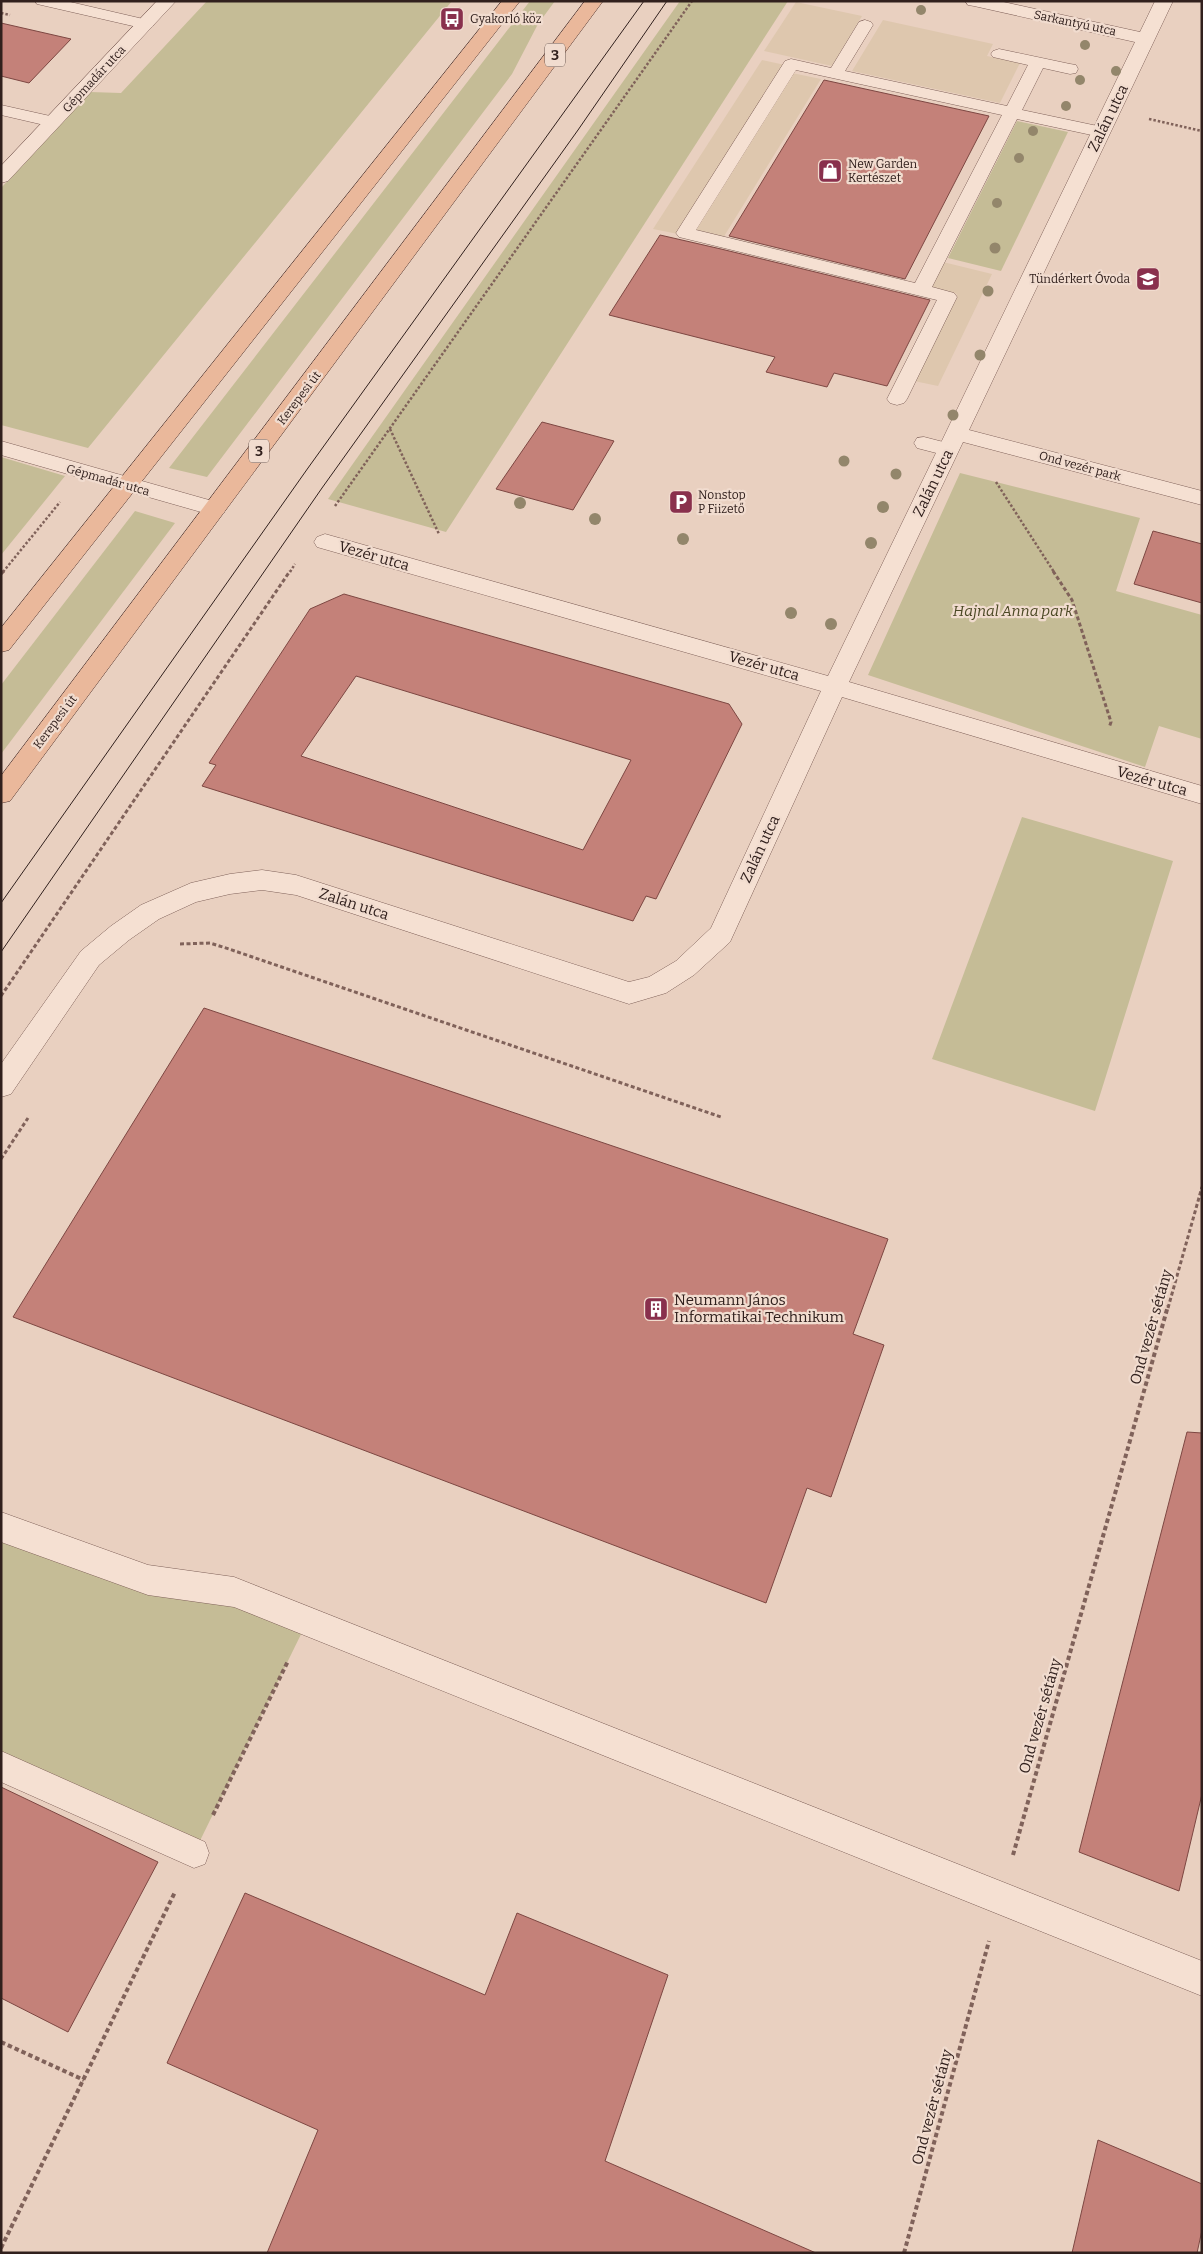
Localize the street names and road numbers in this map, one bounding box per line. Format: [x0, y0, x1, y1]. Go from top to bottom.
street label: Sarkantyú utca [1033, 7, 1118, 39]
street label: Gépmadár utca [60, 42, 129, 115]
road number: 3 [545, 44, 565, 66]
street label: Zalán utca [1084, 81, 1132, 155]
street label: Kerepesi út [274, 368, 324, 428]
road number: 3 [249, 440, 269, 462]
street label: Zalán utca [909, 446, 957, 520]
street label: Ond vezér park [1038, 448, 1123, 484]
street label: Gépmadár utca [65, 461, 152, 499]
street label: Vezér utca [337, 537, 411, 575]
street label: Vezér utca [727, 647, 801, 685]
street label: Kerepesi út [30, 692, 80, 752]
street label: Vezér utca [1115, 762, 1189, 800]
street label: Zalán utca [737, 812, 783, 886]
street label: Zalán utca [317, 884, 391, 924]
street label: Ond vezér sétány [1126, 1267, 1176, 1387]
street label: Ond vezér sétány [1015, 1656, 1065, 1776]
street label: Ond vezér sétány [908, 2047, 956, 2167]

